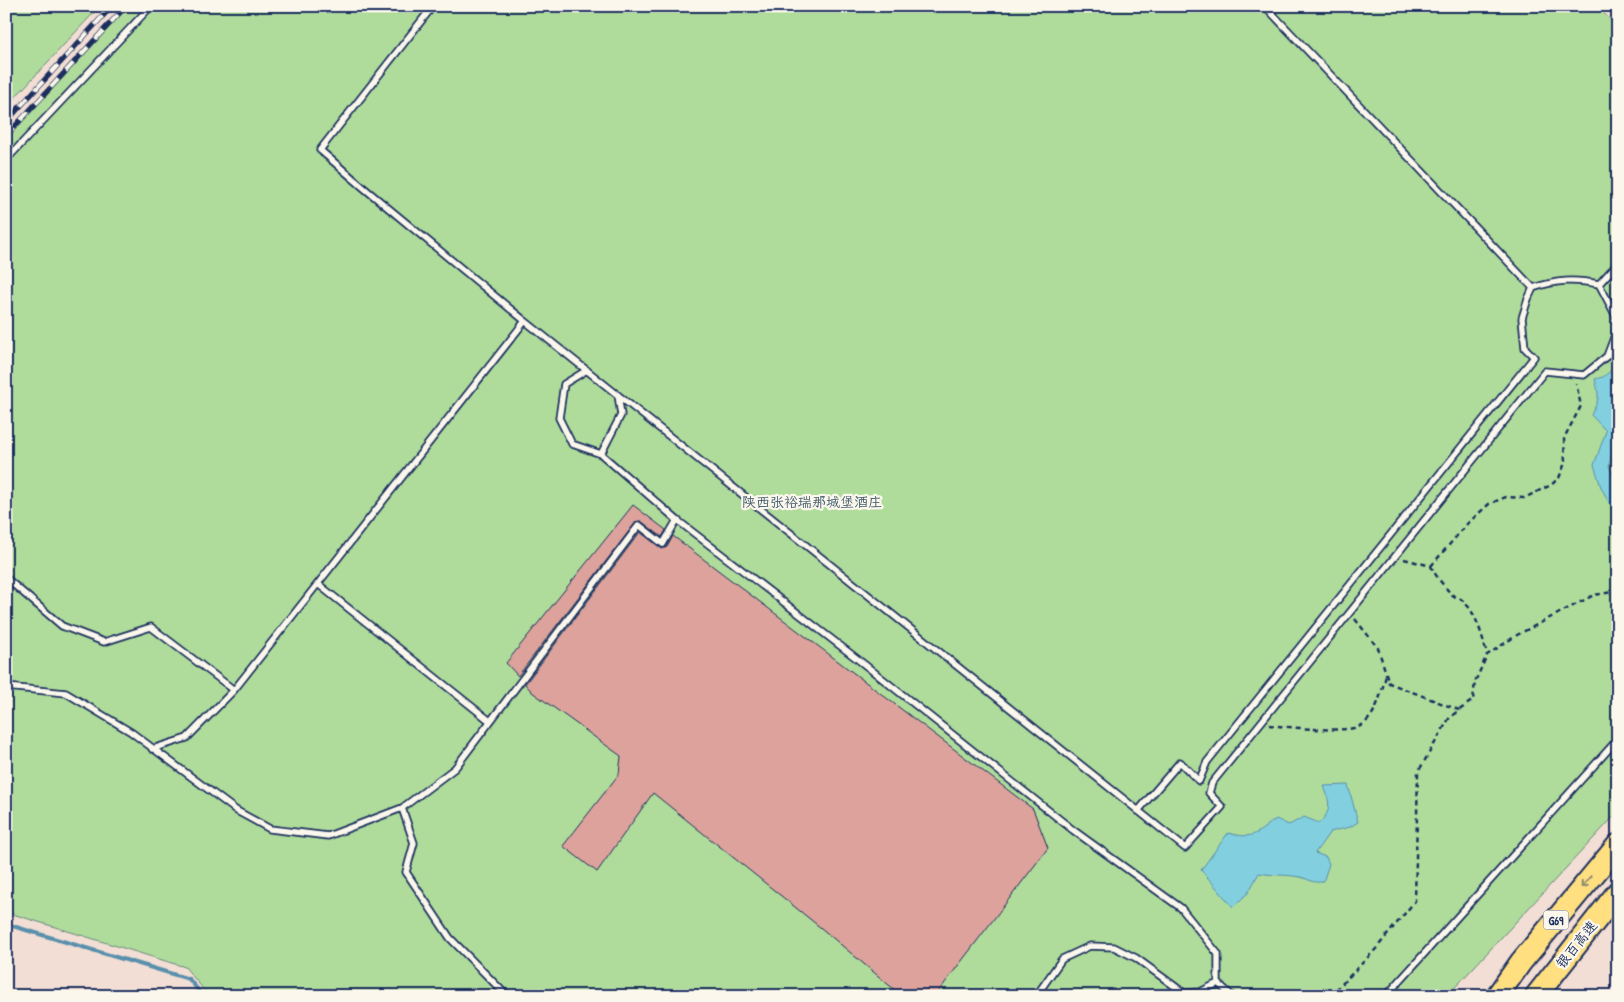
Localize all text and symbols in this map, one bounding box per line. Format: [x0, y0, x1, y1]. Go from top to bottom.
park label: 陕西张裕瑞那城堡酒庄 [742, 492, 882, 511]
one-way arrow [1581, 876, 1592, 889]
road number: G69 [1544, 910, 1568, 930]
street label: 银百高速 [1551, 916, 1601, 972]

